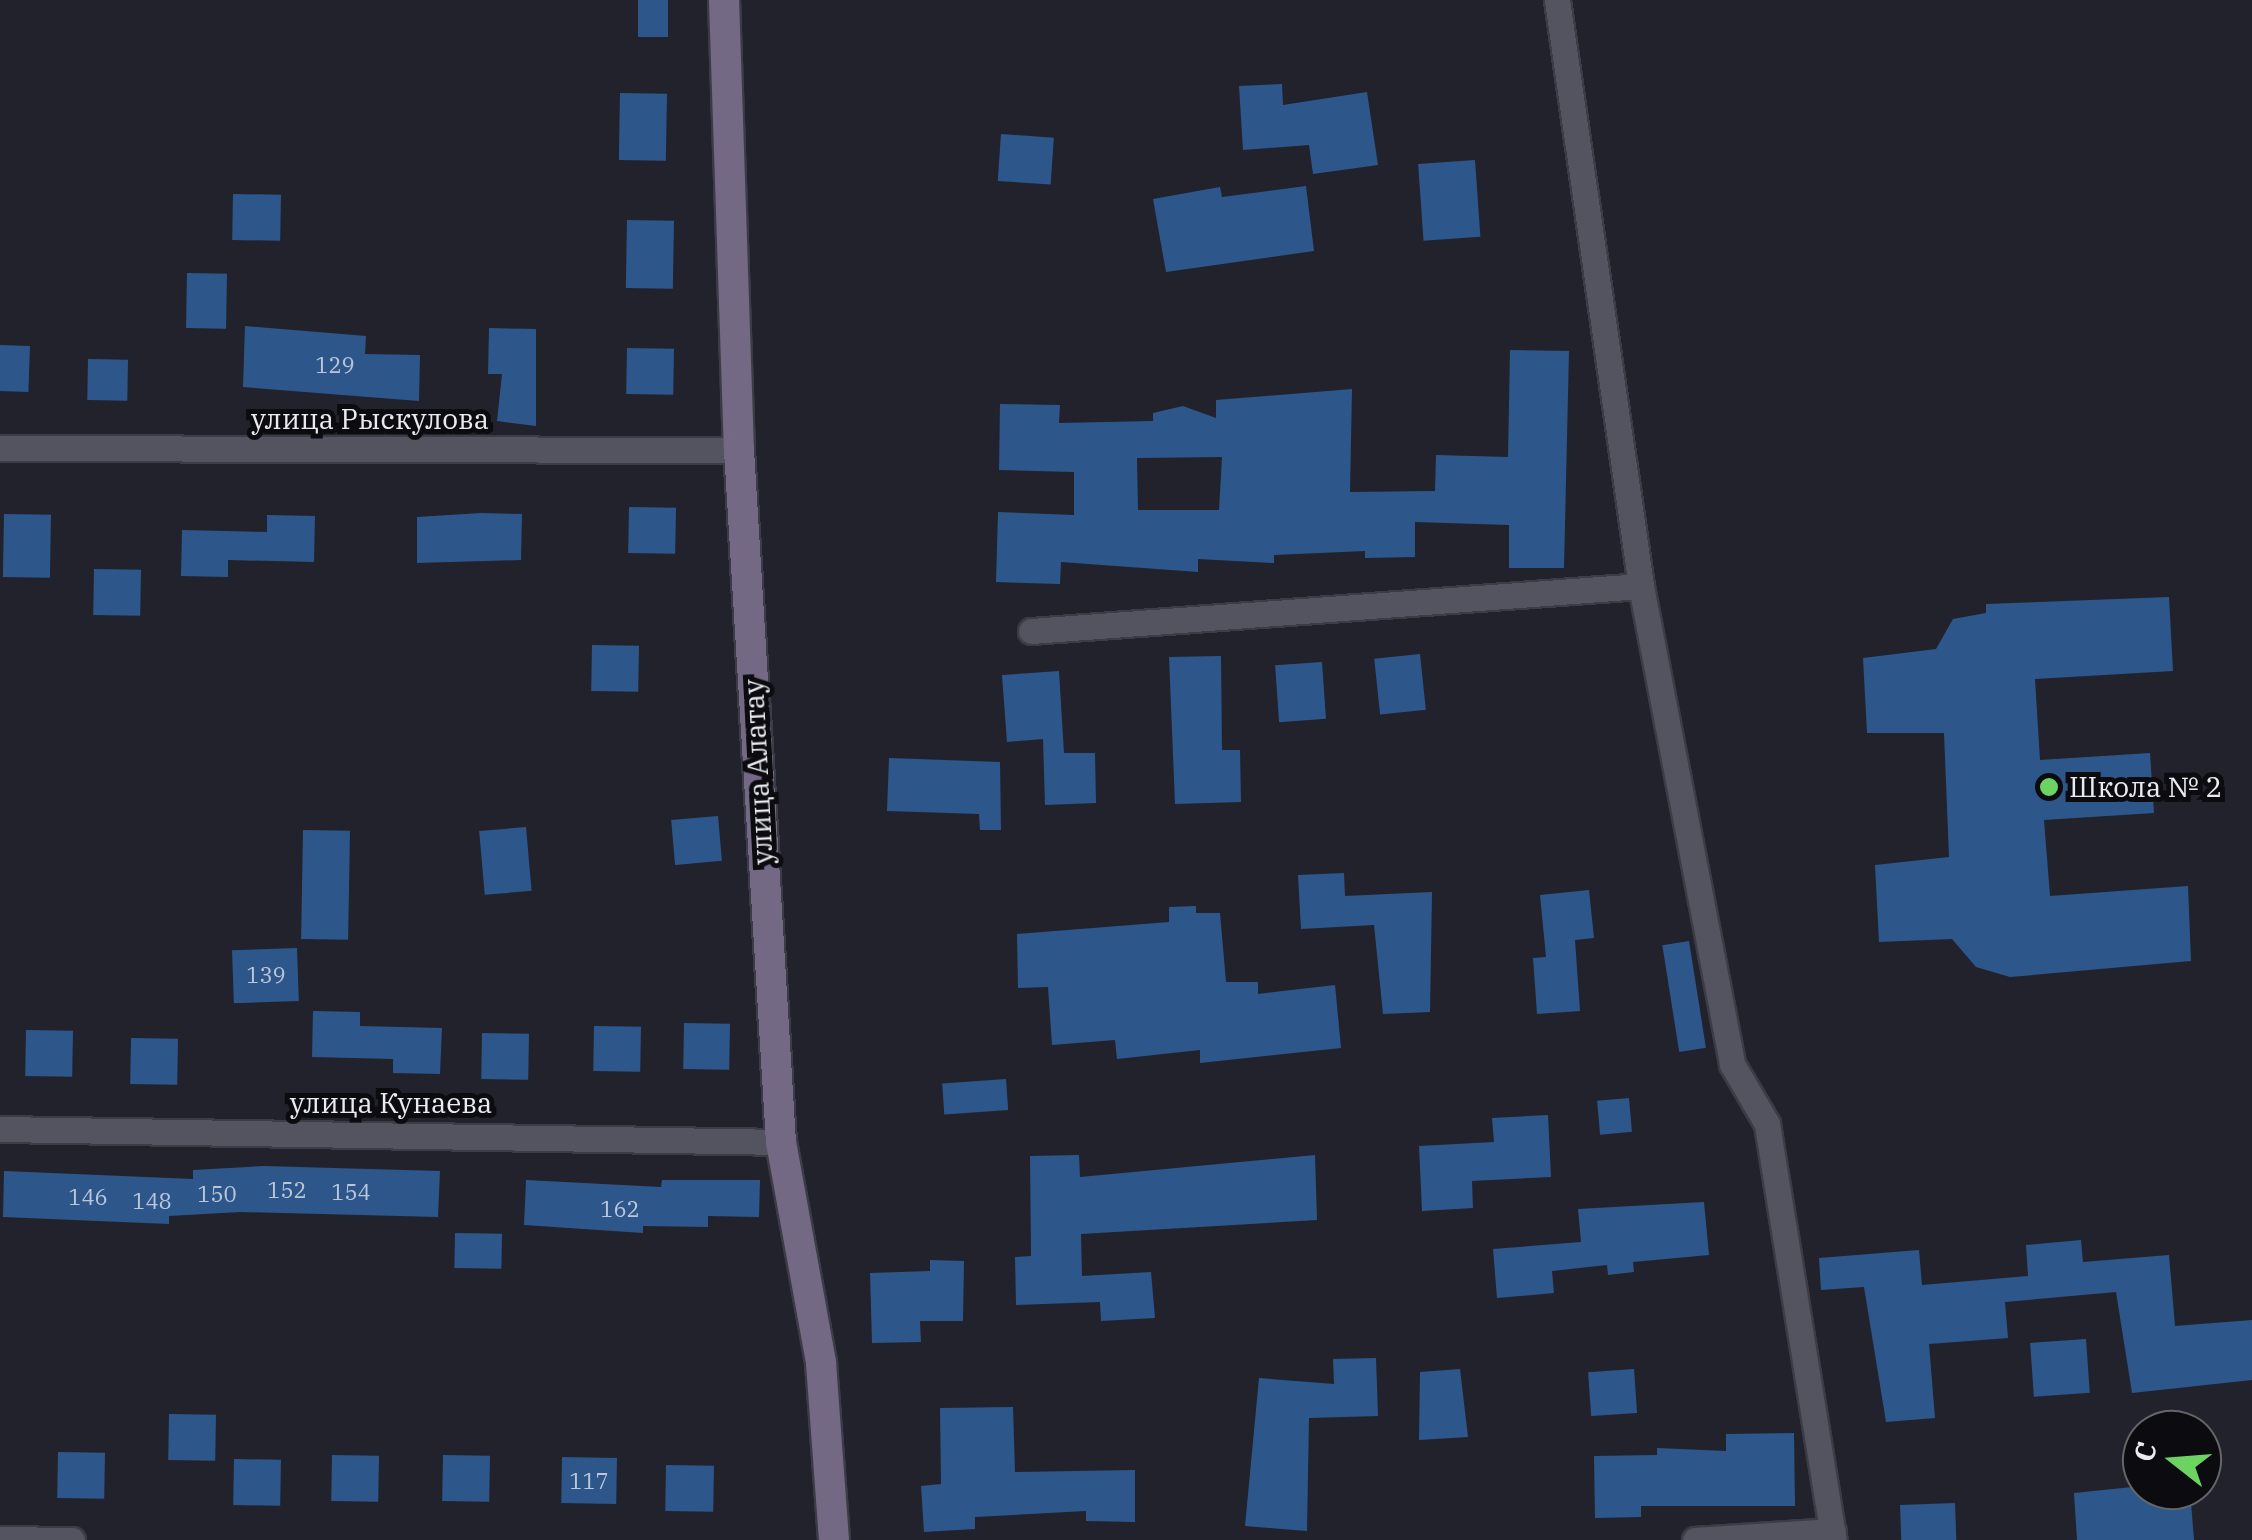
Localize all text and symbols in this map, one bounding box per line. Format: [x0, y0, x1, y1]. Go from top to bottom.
house number: 129 [315, 352, 355, 378]
street label: улица Рыскулова [251, 402, 489, 436]
street label: улица Алатау [736, 678, 780, 866]
place label: Школа № 2 [2069, 770, 2222, 804]
marker: Школа № 2 [2038, 776, 2060, 798]
house number: 139 [246, 962, 286, 988]
street label: улица Кунаева [290, 1086, 492, 1120]
house number: 152 [267, 1177, 307, 1203]
house number: 154 [331, 1179, 371, 1205]
house number: 150 [197, 1181, 237, 1207]
house number: 146 [68, 1184, 108, 1210]
house number: 148 [132, 1188, 172, 1214]
house number: 162 [600, 1196, 640, 1222]
north arrow [2122, 1410, 2222, 1510]
text: С [2124, 1437, 2165, 1466]
house number: 117 [569, 1468, 609, 1494]

